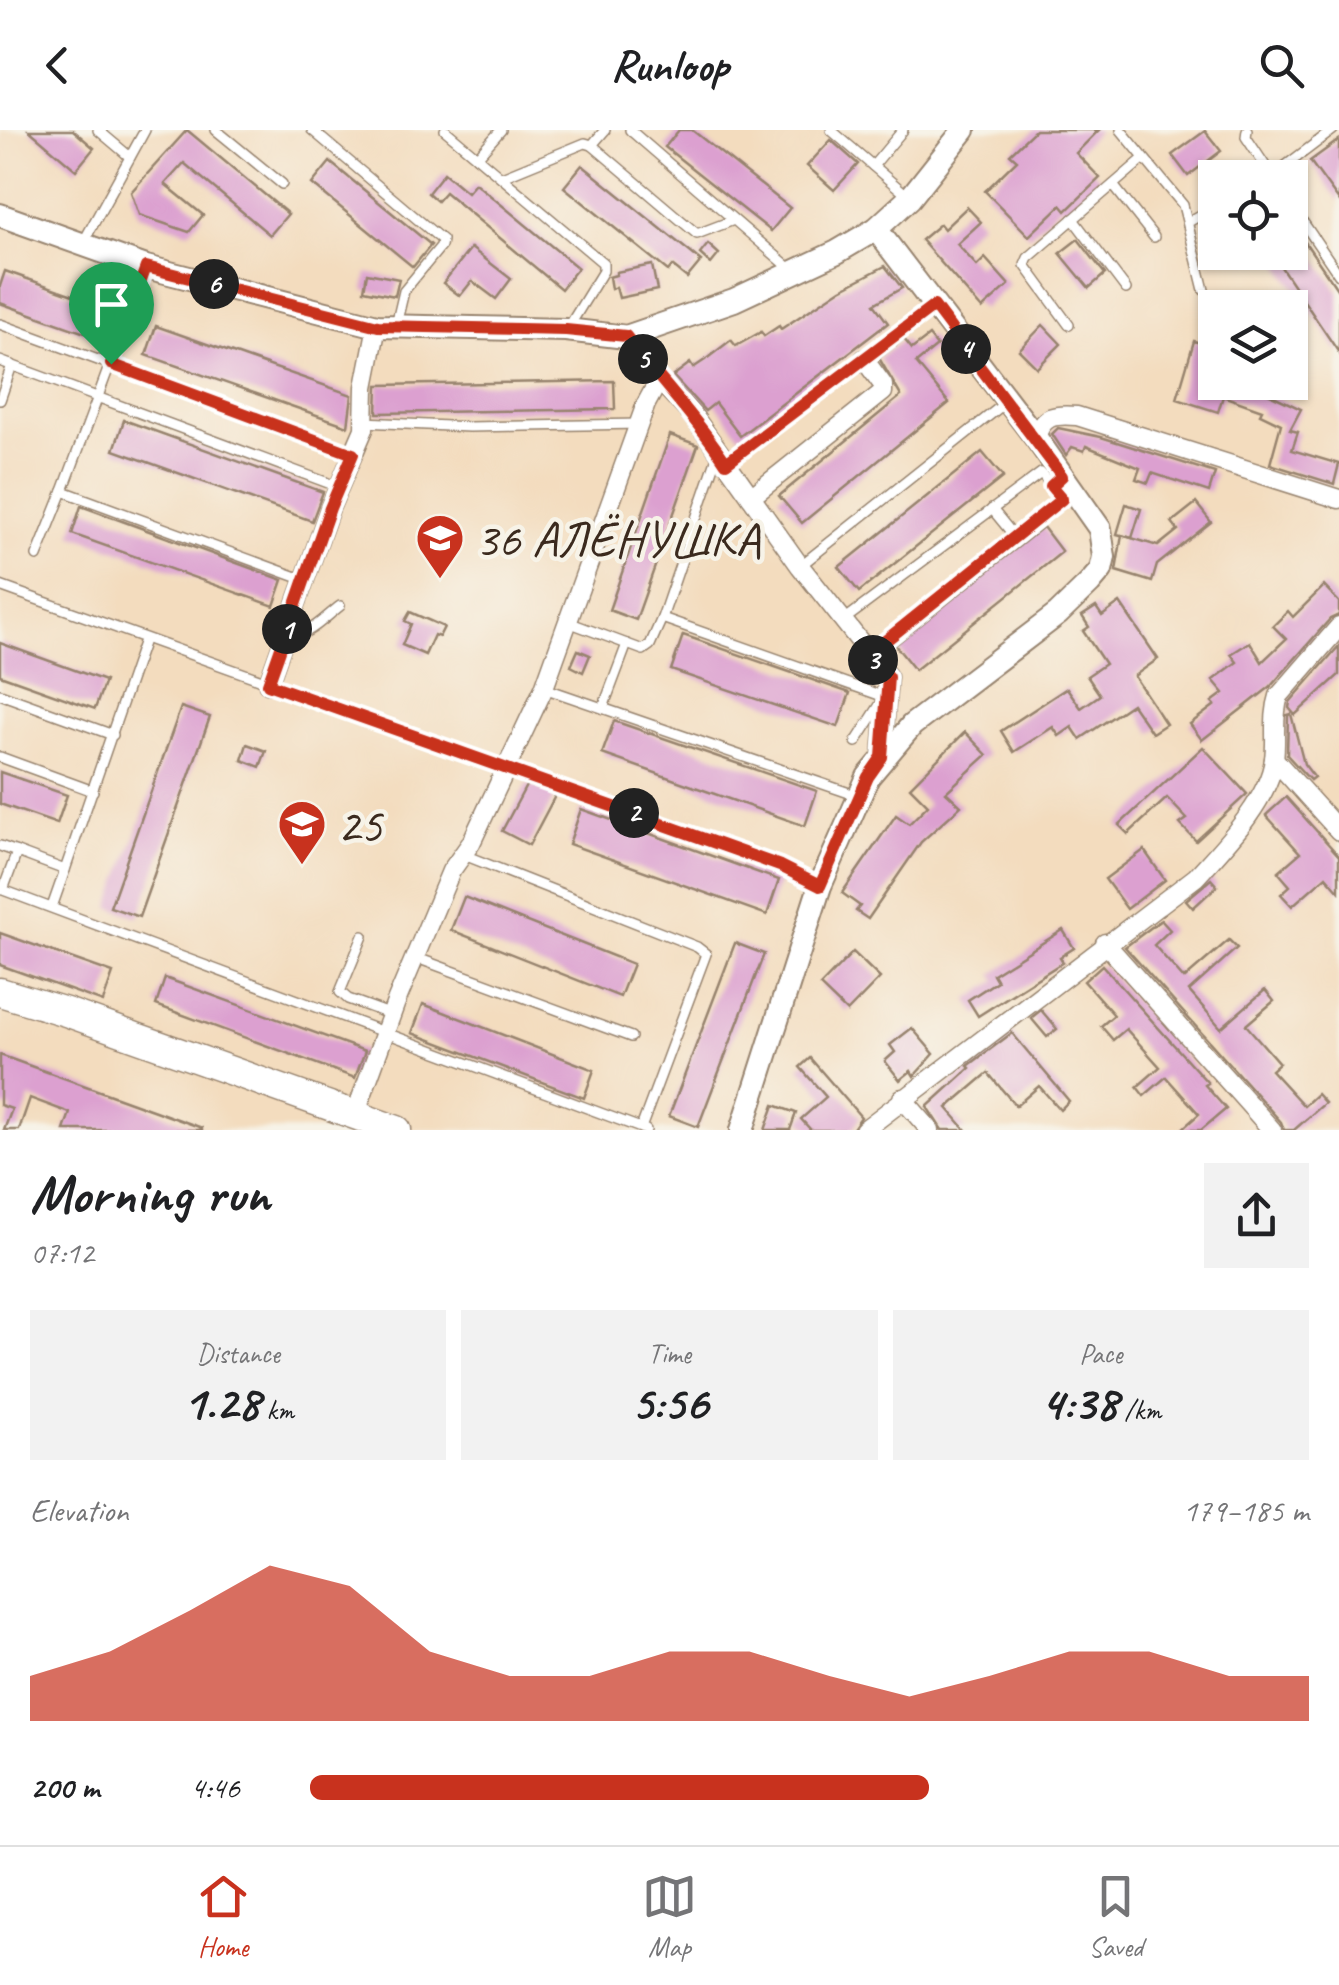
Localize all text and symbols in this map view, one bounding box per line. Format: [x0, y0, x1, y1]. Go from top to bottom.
text: Runloop [610, 37, 729, 94]
icon: back [30, 38, 85, 93]
icon: search [1254, 38, 1309, 93]
map controls [1198, 160, 1308, 400]
button: locate [1198, 160, 1308, 270]
pin: 6 [189, 259, 239, 309]
pin [69, 262, 154, 365]
text: 6 [207, 266, 221, 301]
icon: arrive [84, 277, 139, 332]
button: layers [1198, 290, 1308, 400]
pin: 4 [941, 324, 991, 374]
text: 4 [960, 331, 972, 366]
pin: 5 [618, 334, 668, 384]
text: 5 [637, 341, 649, 376]
place label: 36 АЛЁНУШКА [475, 508, 761, 571]
school or university icon: 36 АЛЁНУШКА [414, 512, 466, 580]
pin: 1 [262, 604, 312, 654]
text: 1 [281, 611, 293, 646]
pin: 3 [848, 635, 898, 685]
text: 3 [867, 642, 879, 677]
pin: 2 [609, 788, 659, 838]
place label: 25 [337, 794, 385, 857]
text: 2 [628, 795, 640, 830]
school or university icon: 25 [276, 798, 328, 866]
text: Morning run [30, 1159, 270, 1229]
button: share [1204, 1163, 1309, 1268]
text: 07:12 [30, 1232, 94, 1273]
text: Distance [196, 1336, 280, 1371]
text: Time [648, 1336, 691, 1371]
text: Pace [1079, 1336, 1122, 1371]
text: 1.28 [182, 1371, 260, 1434]
text: 5:56 [631, 1371, 708, 1434]
text: 4:38 [1040, 1371, 1118, 1434]
text: km [260, 1392, 294, 1427]
text: /km [1118, 1392, 1161, 1427]
text: Elevation [30, 1490, 128, 1531]
text: 179–185 m [1183, 1490, 1309, 1531]
text: 200 m [30, 1767, 99, 1808]
text: 4:46 [190, 1767, 240, 1808]
tab: Home [196, 1869, 251, 1964]
tab: Map [642, 1869, 697, 1964]
tab: Saved [1088, 1869, 1143, 1964]

